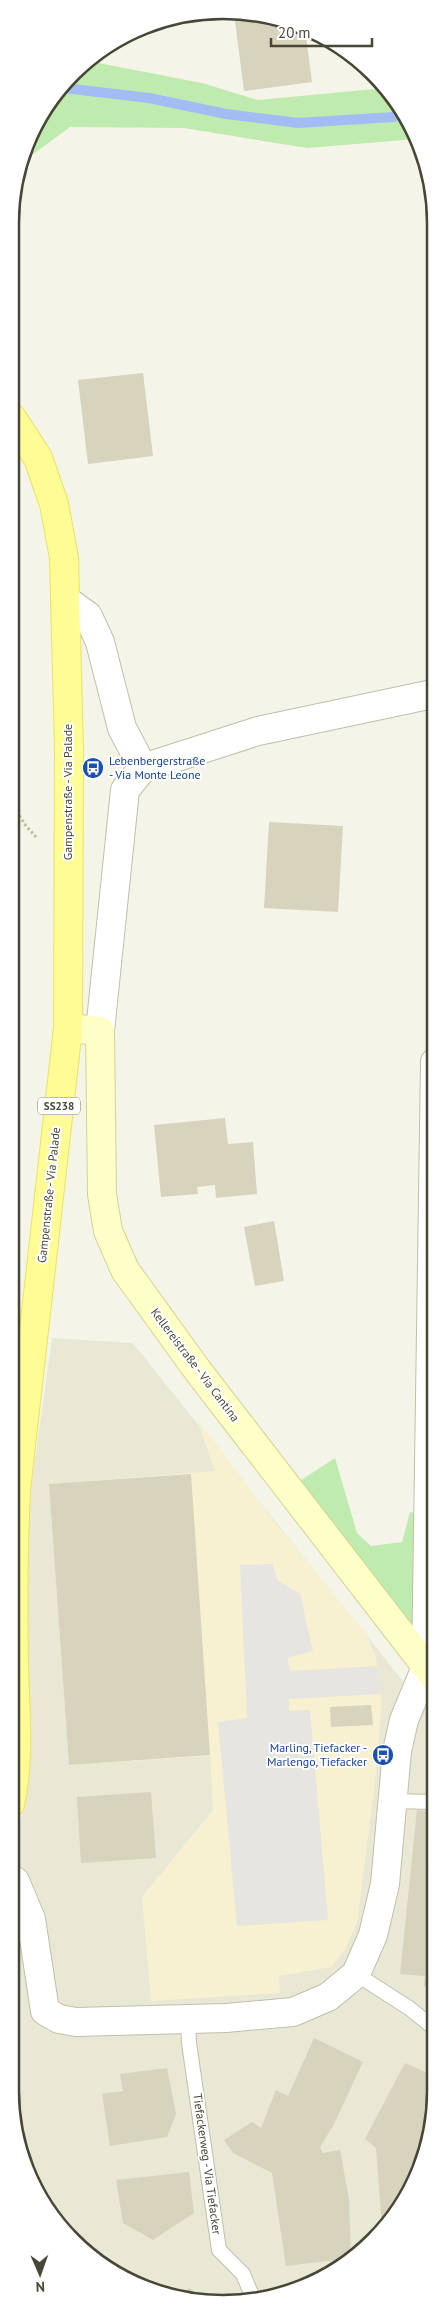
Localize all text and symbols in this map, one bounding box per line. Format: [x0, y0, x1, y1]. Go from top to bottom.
scale bar [271, 15, 372, 47]
text: 20 m [278, 23, 311, 42]
street label: Gampenstraße - Via Palade [60, 724, 75, 860]
place label: Lebenbergerstraße - Via Monte Leone [109, 753, 205, 782]
bus stop icon: Lebenbergerstraße - Via Monte Leone [81, 756, 105, 780]
road number: SS238 [38, 1098, 80, 1114]
street label: Gampenstraße - Via Palade [34, 1126, 63, 1264]
street label: Kellereistraße - Via Cantina [148, 1305, 243, 1424]
place label: Marling, Tiefacker - Marlengo, Tiefacker [267, 1740, 367, 1769]
bus stop icon: Marling, Tiefacker - Marlengo, Tiefacker [371, 1743, 395, 1767]
street label: Tiefackerweg - Via Tiefacker [190, 2092, 225, 2235]
north arrow [15, 2249, 65, 2299]
text: N [36, 2278, 45, 2296]

